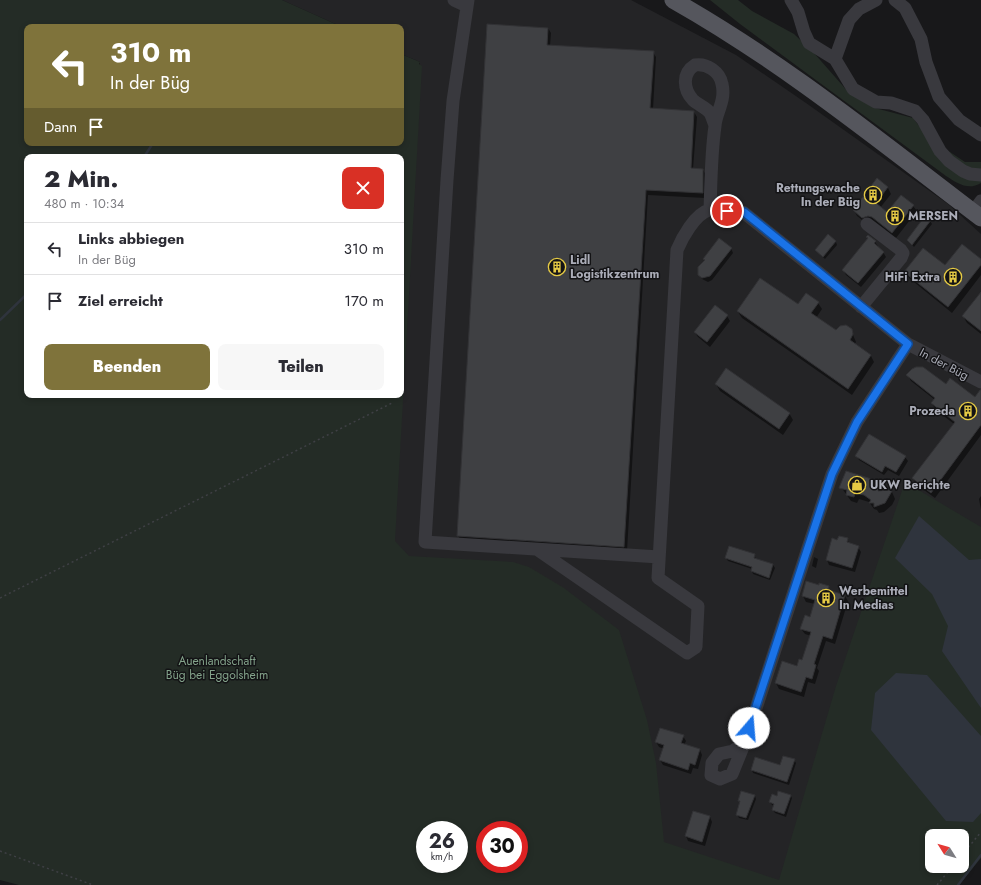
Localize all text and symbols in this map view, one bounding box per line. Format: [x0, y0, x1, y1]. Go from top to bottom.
text: 310 m [110, 32, 192, 73]
icon: left [44, 40, 96, 92]
text: In der Büg [110, 70, 190, 96]
text: Dann [44, 116, 77, 138]
icon: arrive [85, 116, 107, 138]
text: 2 Min. [44, 161, 118, 196]
button: close [342, 167, 384, 209]
place label: Rettungswache In der Büg [776, 179, 860, 211]
building icon: Rettungswache In der Büg [863, 185, 883, 205]
text: 480 m · 10:34 [44, 194, 124, 213]
pin [710, 194, 744, 228]
icon: arrive [716, 200, 738, 222]
building icon: MERSEN [885, 206, 905, 226]
place label: MERSEN [908, 207, 958, 225]
text: Links abbiegen [78, 228, 184, 250]
icon: left [44, 238, 66, 260]
text: 310 m [344, 238, 384, 260]
text: In der Büg [78, 250, 136, 269]
place label: Lidl Logistikzentrum [570, 251, 659, 283]
building icon: Lidl Logistikzentrum [547, 257, 567, 277]
building icon: HiFi Extra [943, 267, 963, 287]
place label: HiFi Extra [885, 268, 940, 286]
icon: arrive [44, 290, 66, 312]
text: Ziel erreicht [78, 290, 163, 312]
text: 170 m [344, 290, 384, 312]
button: Beenden [44, 344, 210, 390]
button: Teilen [218, 344, 384, 390]
street label: In der Büg [916, 344, 972, 384]
building icon: Prozeda [958, 401, 978, 421]
place label: Prozeda [909, 402, 955, 420]
shop icon: UKW Berichte [847, 475, 867, 495]
place label: UKW Berichte [870, 476, 950, 494]
place label: Werbemittel In Medias [839, 582, 908, 614]
building icon: Werbemittel In Medias [816, 588, 836, 608]
park label: Auenlandschaft Büg bei Eggolsheim [166, 652, 268, 684]
position arrow [728, 707, 770, 749]
speed limit sign: 30 [476, 821, 528, 873]
text: 26 [429, 827, 455, 856]
north arrow [925, 829, 969, 873]
map controls [925, 829, 969, 873]
text: km/h [431, 849, 453, 864]

